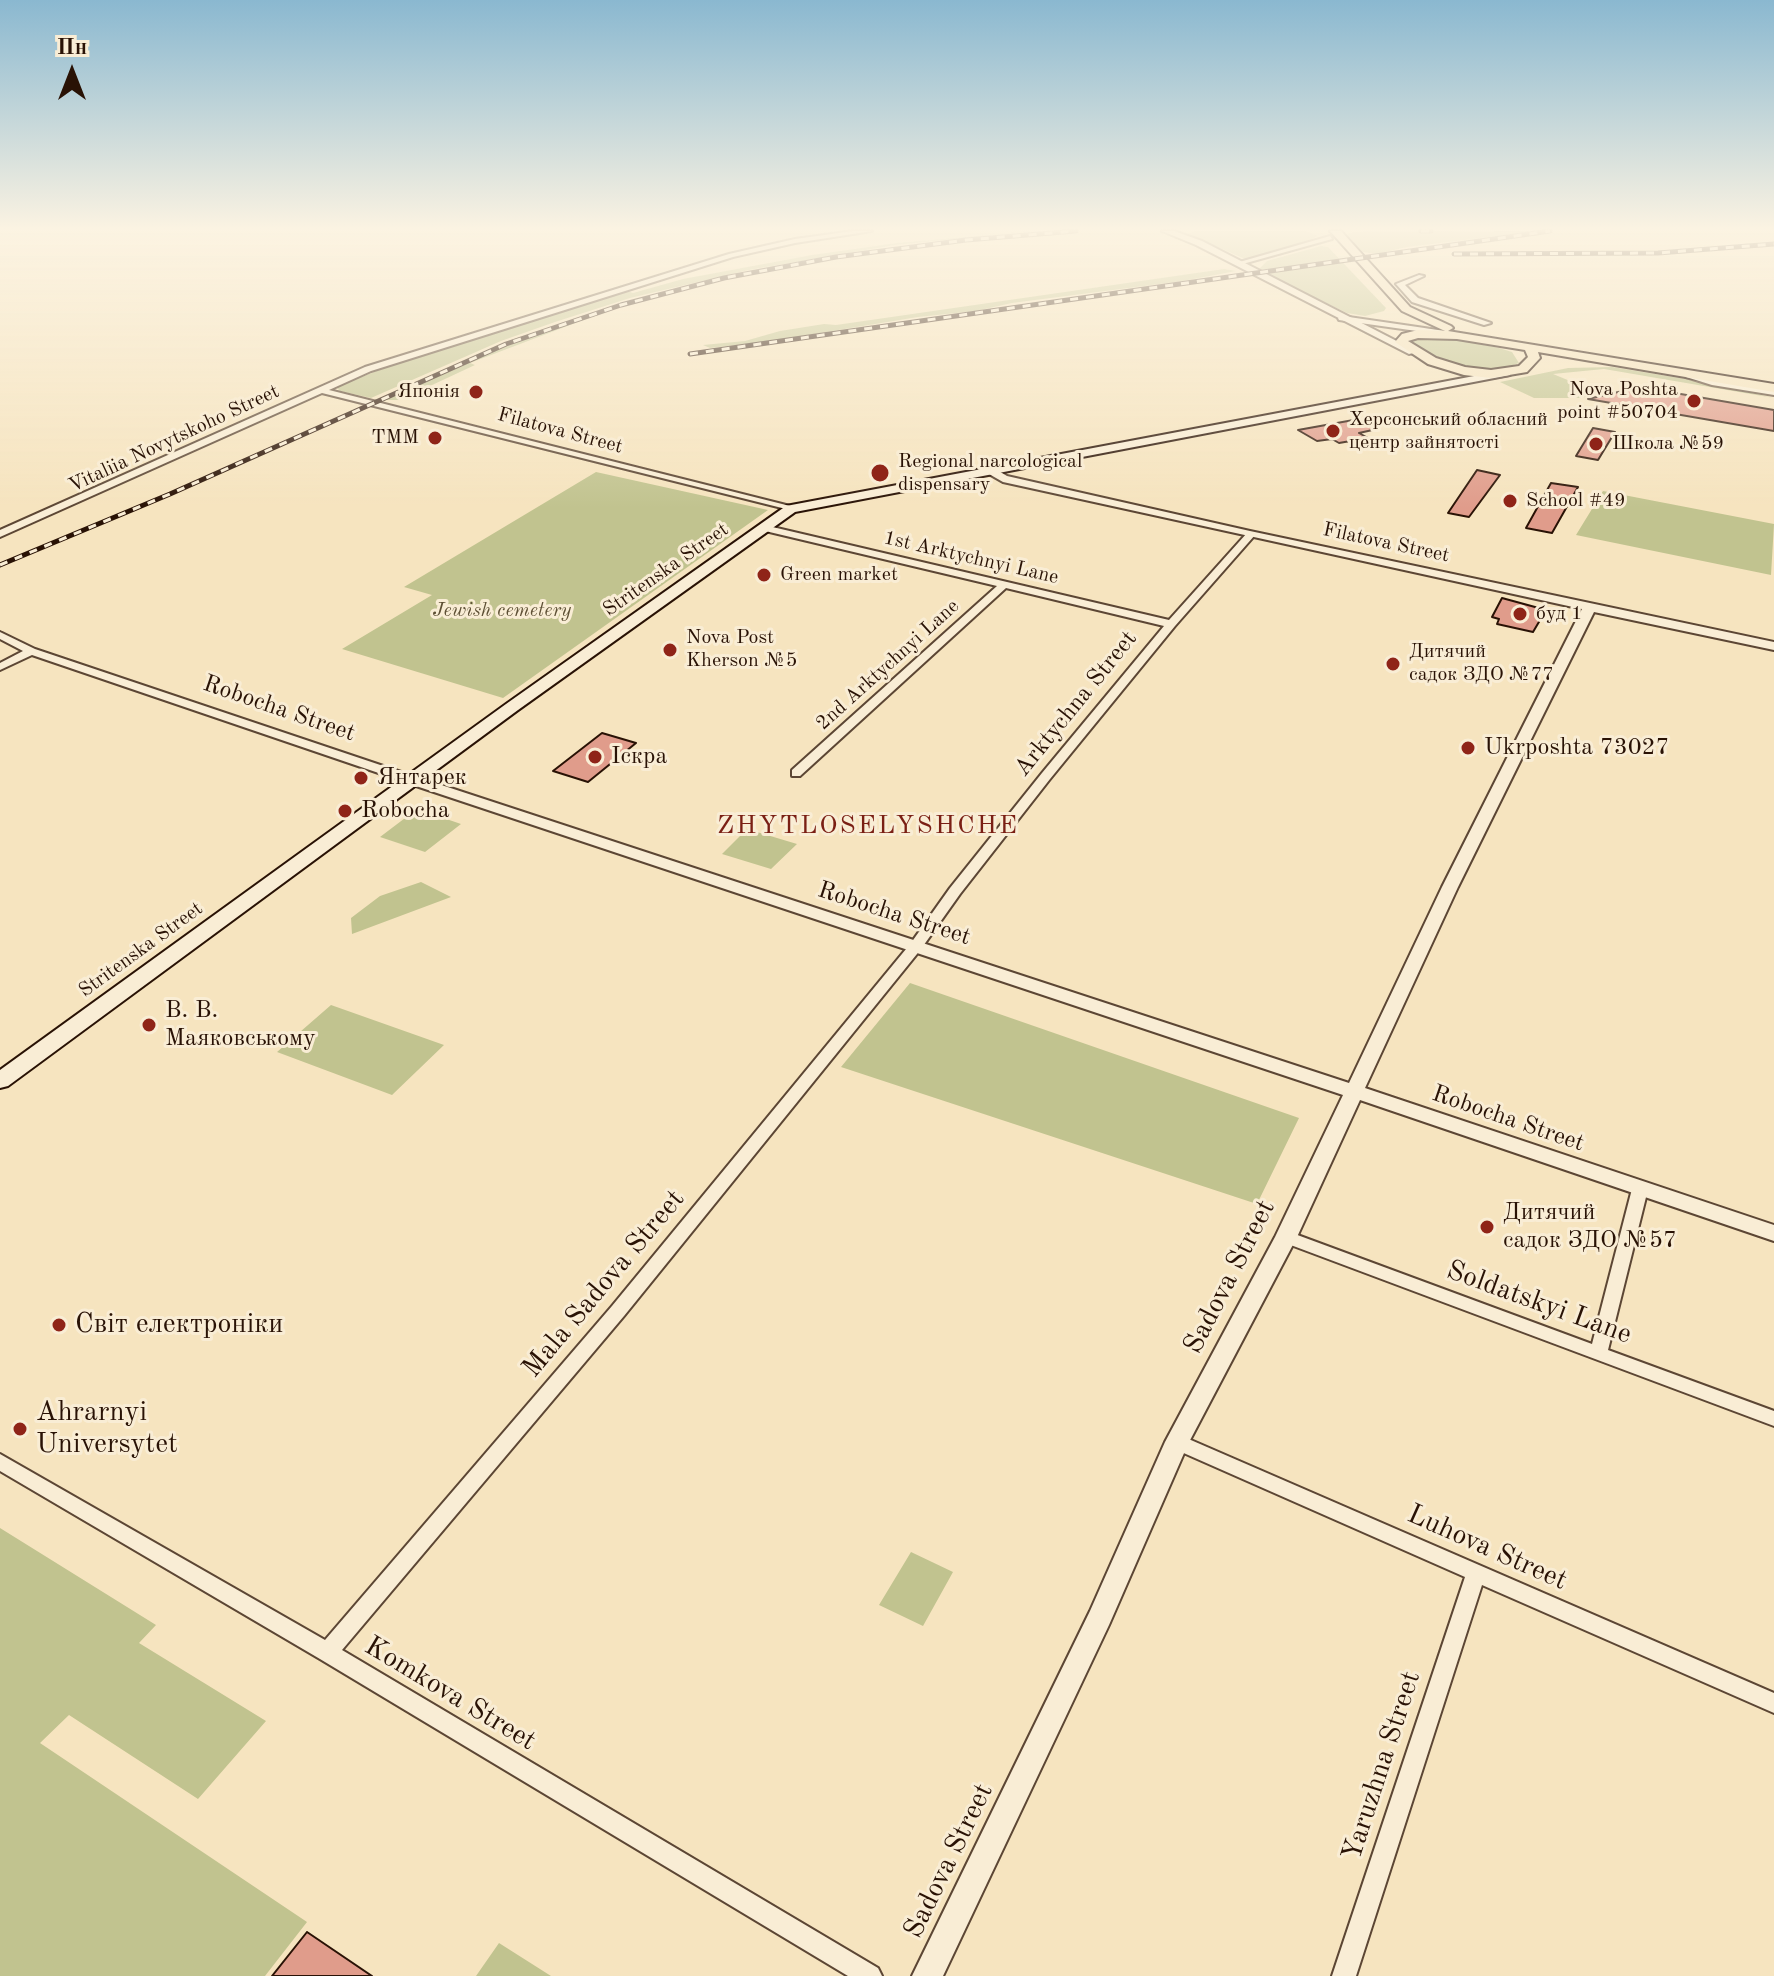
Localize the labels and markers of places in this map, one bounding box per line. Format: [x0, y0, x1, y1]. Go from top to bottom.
place label: Nova Poshta point #50704 [1557, 378, 1678, 425]
place label: Японія [397, 380, 460, 404]
marker: Японія [467, 383, 485, 401]
marker: Nova Poshta point #50704 [1685, 392, 1703, 410]
place label: Херсонський обласний центр зайнятості [1349, 408, 1548, 455]
marker: Херсонський обласний центр зайнятості [1324, 422, 1342, 440]
place label: TMM [371, 426, 419, 450]
marker: TMM [426, 429, 444, 447]
place label: Школа №59 [1612, 432, 1724, 456]
marker: Школа №59 [1587, 435, 1605, 453]
place label: Regional narcological dispensary [898, 450, 1082, 497]
marker: Regional narcological dispensary [869, 462, 891, 484]
place label: School #49 [1526, 489, 1626, 513]
marker: School #49 [1501, 492, 1519, 510]
place label: Green market [780, 563, 898, 587]
marker: Green market [755, 566, 773, 584]
place label: буд 1 [1536, 602, 1583, 626]
marker: буд 1 [1511, 605, 1529, 623]
place label: Nova Post Kherson №5 [686, 626, 797, 673]
place label: Дитячий садок ЗДО №77 [1409, 640, 1554, 687]
marker: Nova Post Kherson №5 [661, 641, 679, 659]
marker: Дитячий садок ЗДО №77 [1384, 655, 1402, 673]
place label: Ukrposhta 73027 [1484, 734, 1669, 762]
marker: Ukrposhta 73027 [1459, 739, 1477, 757]
place label: Іскра [611, 743, 667, 771]
marker: Іскра [586, 748, 604, 766]
place label: Янтарек [377, 764, 467, 792]
marker: Янтарек [352, 769, 370, 787]
place label: Robocha [361, 797, 450, 825]
marker: Robocha [336, 802, 354, 820]
place label: В. В. Маяковському [165, 997, 316, 1053]
marker: В. В. Маяковському [140, 1016, 158, 1034]
place label: Дитячий садок ЗДО №57 [1503, 1199, 1677, 1255]
marker: Дитячий садок ЗДО №57 [1478, 1218, 1496, 1236]
place label: Світ електроніки [75, 1308, 283, 1342]
marker: Світ електроніки [50, 1316, 68, 1334]
place label: Ahrarnyi Universytet [36, 1396, 178, 1462]
marker: Ahrarnyi Universytet [11, 1420, 29, 1438]

